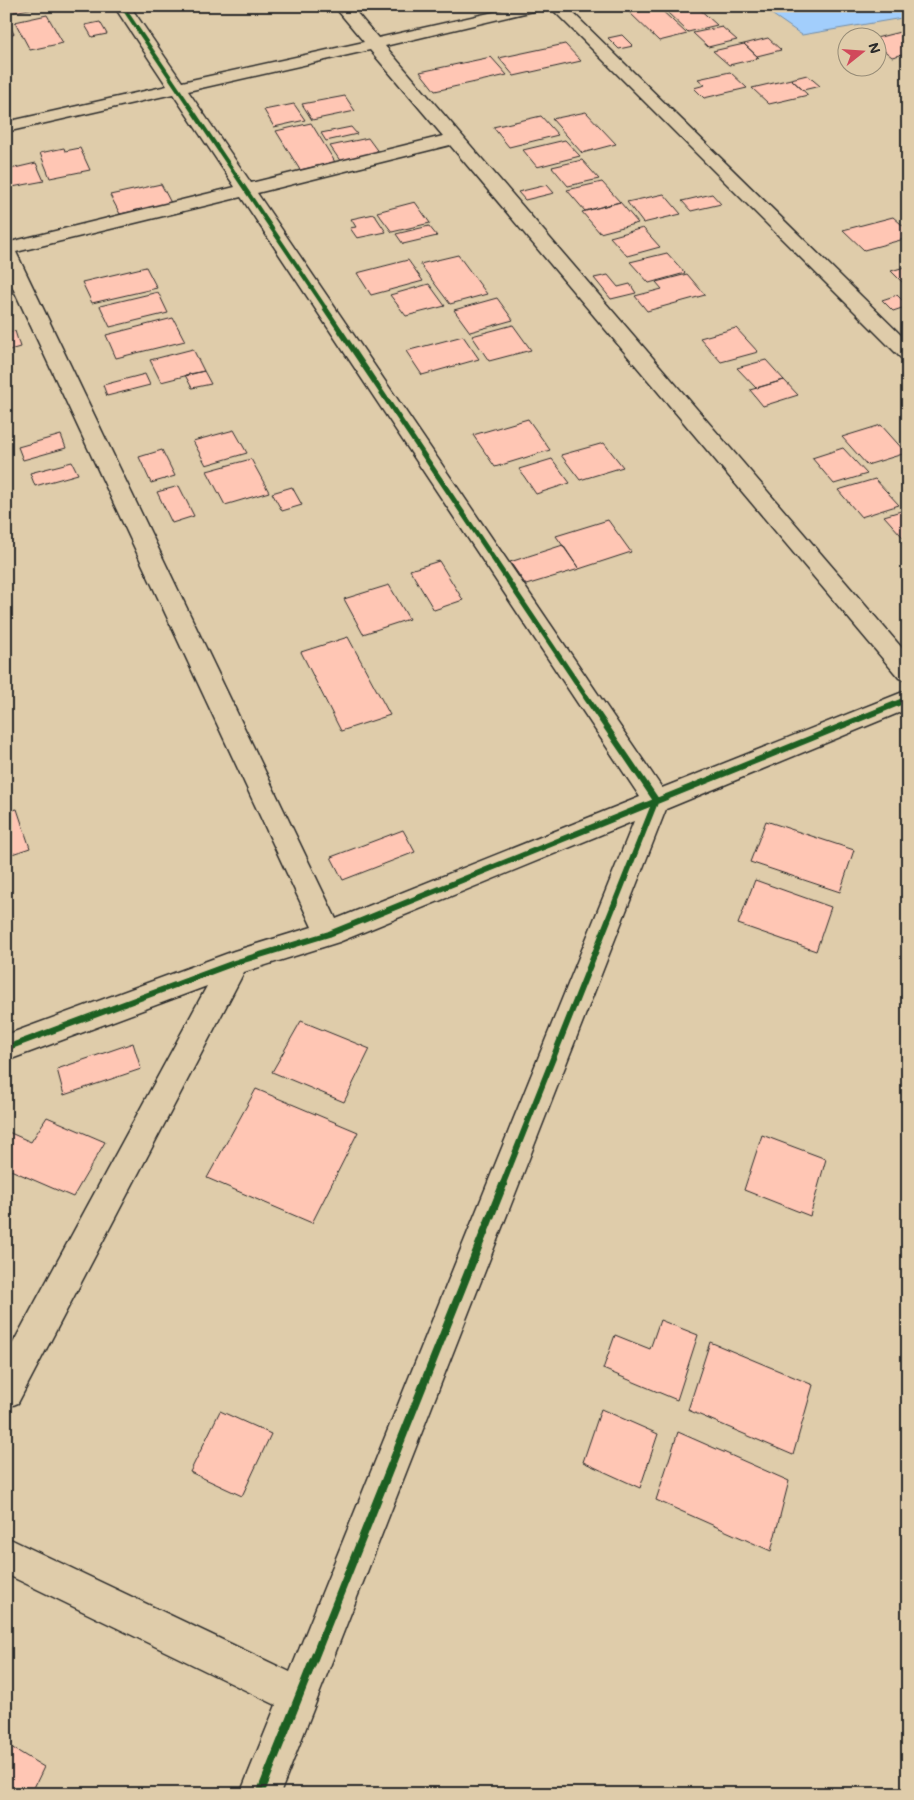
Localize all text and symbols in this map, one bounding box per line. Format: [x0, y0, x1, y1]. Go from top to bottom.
north arrow [836, 28, 886, 78]
text: N [864, 40, 886, 56]

